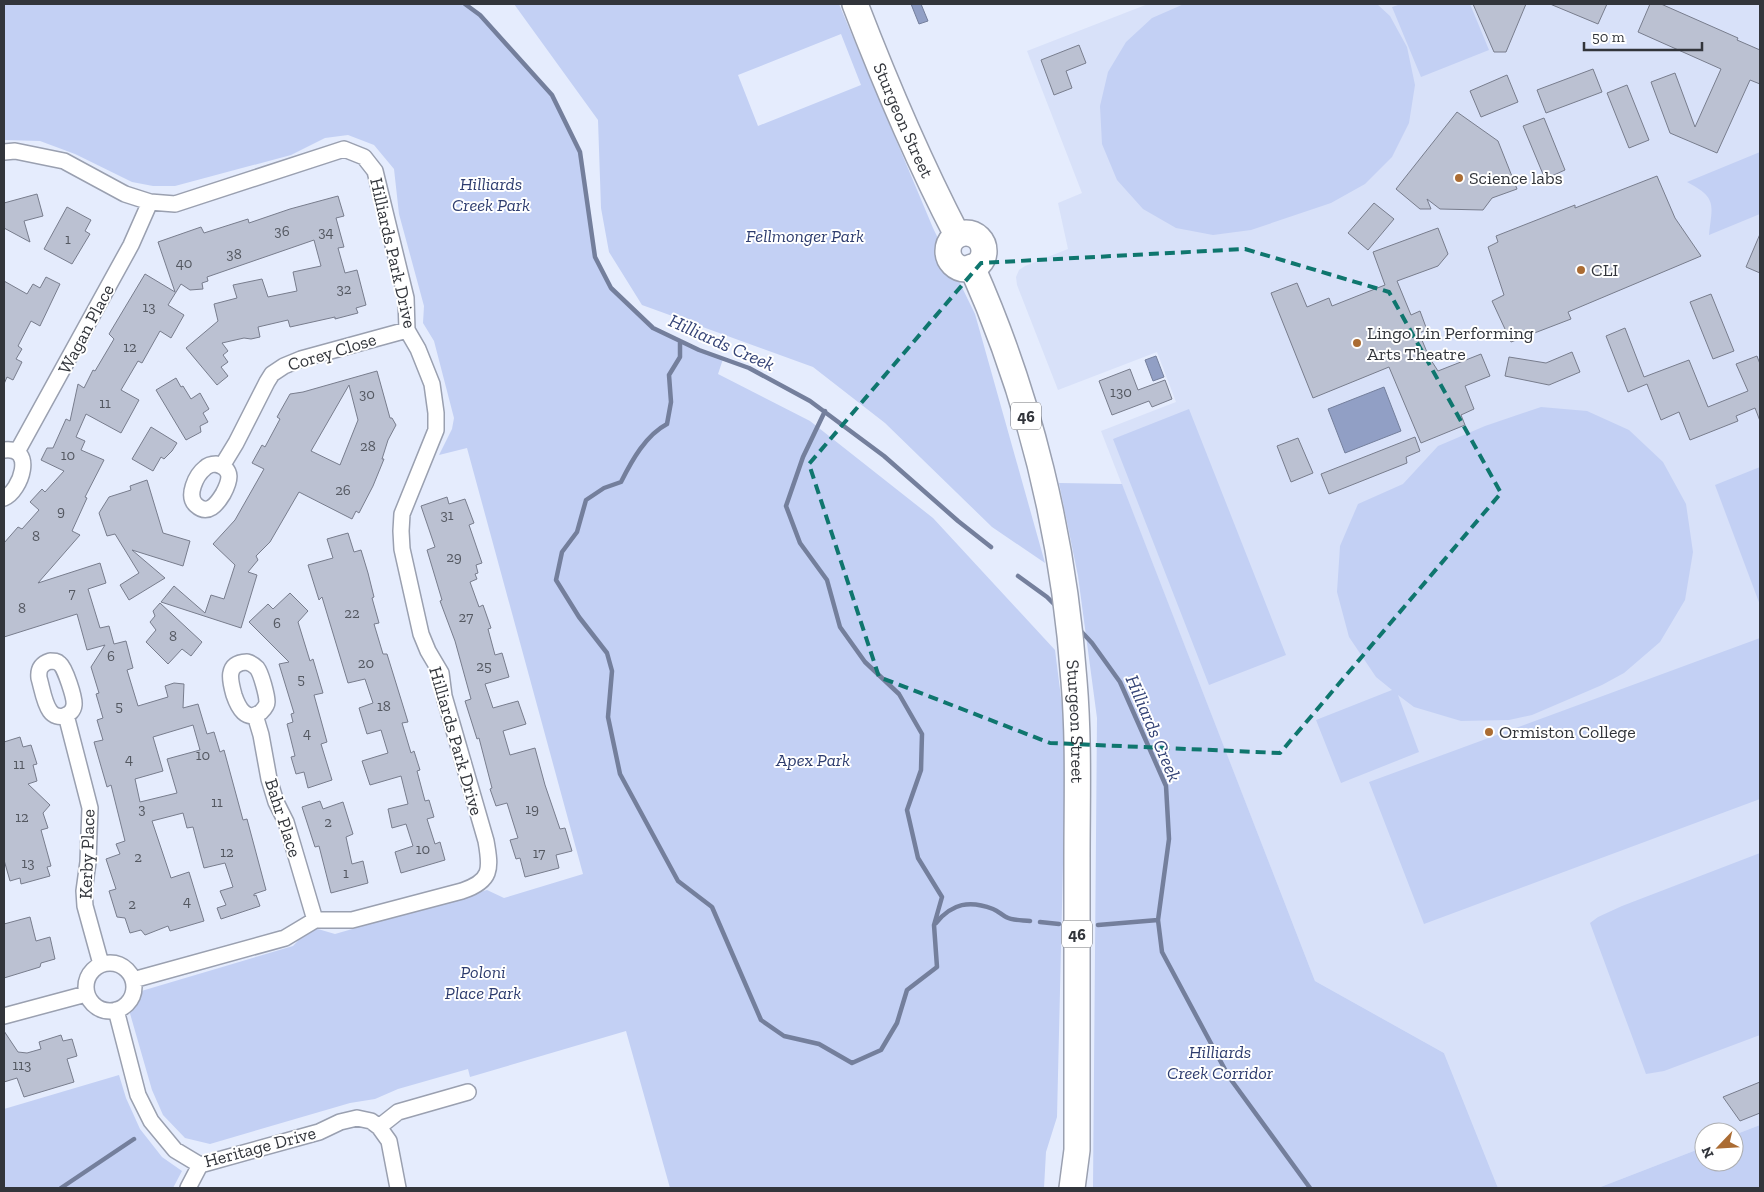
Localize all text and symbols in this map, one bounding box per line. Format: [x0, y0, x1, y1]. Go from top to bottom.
scale bar [1584, 20, 1702, 52]
text: 50 m [1592, 28, 1625, 46]
street label: Sturgeon Street [868, 60, 938, 182]
place label: Science labs [1469, 167, 1563, 189]
marker: Science labs [1453, 172, 1465, 184]
park label: Hilliards Creek Park [452, 173, 530, 216]
street label: Hilliards Park Drive [365, 176, 421, 330]
house number: 36 [274, 222, 290, 240]
house number: 34 [318, 223, 334, 241]
park label: Fellmonger Park [746, 225, 864, 247]
house number: 1 [65, 230, 71, 248]
house number: 38 [226, 245, 242, 263]
house number: 40 [176, 254, 192, 272]
place label: CLI [1591, 259, 1618, 281]
marker: CLI [1575, 264, 1587, 276]
street label: Wagan Place [53, 280, 119, 378]
house number: 32 [336, 280, 352, 298]
house number: 13 [142, 298, 156, 316]
water label: Hilliards Creek [665, 309, 778, 376]
place label: Lingo Lin Performing Arts Theatre [1367, 322, 1534, 365]
street label: Corey Close [285, 328, 379, 376]
marker: Lingo Lin Performing Arts Theatre [1351, 337, 1363, 349]
house number: 12 [123, 338, 137, 356]
house number: 130 [1110, 383, 1132, 401]
house number: 30 [359, 385, 375, 403]
house number: 11 [99, 394, 111, 412]
road number: 46 [1011, 402, 1041, 430]
house number: 28 [360, 437, 376, 455]
house number: 10 [61, 446, 75, 464]
house number: 26 [335, 481, 351, 499]
house number: 9 [57, 502, 65, 520]
house number: 31 [440, 506, 454, 524]
house number: 8 [32, 527, 40, 545]
house number: 29 [446, 548, 462, 566]
house number: 7 [68, 584, 76, 602]
house number: 8 [18, 599, 26, 617]
house number: 22 [344, 604, 360, 622]
house number: 27 [459, 608, 473, 626]
house number: 6 [273, 614, 281, 632]
house number: 8 [169, 627, 177, 645]
house number: 6 [107, 647, 115, 665]
house number: 20 [358, 654, 374, 672]
house number: 25 [476, 657, 492, 675]
street label: Sturgeon Street [1061, 659, 1088, 783]
street label: Hilliards Park Drive [424, 664, 488, 818]
house number: 5 [297, 670, 305, 688]
water label: Hilliards Creek [1121, 671, 1186, 785]
house number: 5 [115, 697, 123, 715]
house number: 18 [377, 697, 391, 715]
place label: Ormiston College [1499, 721, 1636, 743]
house number: 4 [303, 724, 311, 742]
marker: Ormiston College [1483, 726, 1495, 738]
house number: 10 [196, 746, 210, 764]
park label: Apex Park [775, 749, 850, 771]
house number: 4 [125, 750, 133, 768]
house number: 11 [13, 755, 25, 773]
street label: Bahr Place [260, 776, 306, 860]
house number: 11 [211, 793, 223, 811]
house number: 3 [138, 800, 146, 818]
house number: 19 [525, 800, 539, 818]
house number: 12 [15, 808, 29, 826]
street label: Kerby Place [74, 809, 100, 899]
house number: 2 [324, 813, 332, 831]
house number: 10 [416, 840, 430, 858]
house number: 12 [220, 843, 234, 861]
house number: 17 [533, 844, 545, 862]
house number: 2 [134, 848, 142, 866]
house number: 13 [21, 854, 35, 872]
house number: 1 [343, 864, 349, 882]
house number: 4 [183, 892, 191, 910]
house number: 2 [128, 895, 136, 913]
road number: 46 [1062, 921, 1092, 948]
park label: Poloni Place Park [445, 961, 521, 1004]
park label: Hilliards Creek Corridor [1167, 1041, 1274, 1084]
house number: 113 [13, 1056, 31, 1074]
street label: Heritage Drive [202, 1122, 318, 1172]
north arrow [1694, 1122, 1744, 1172]
text: N [1698, 1144, 1718, 1161]

